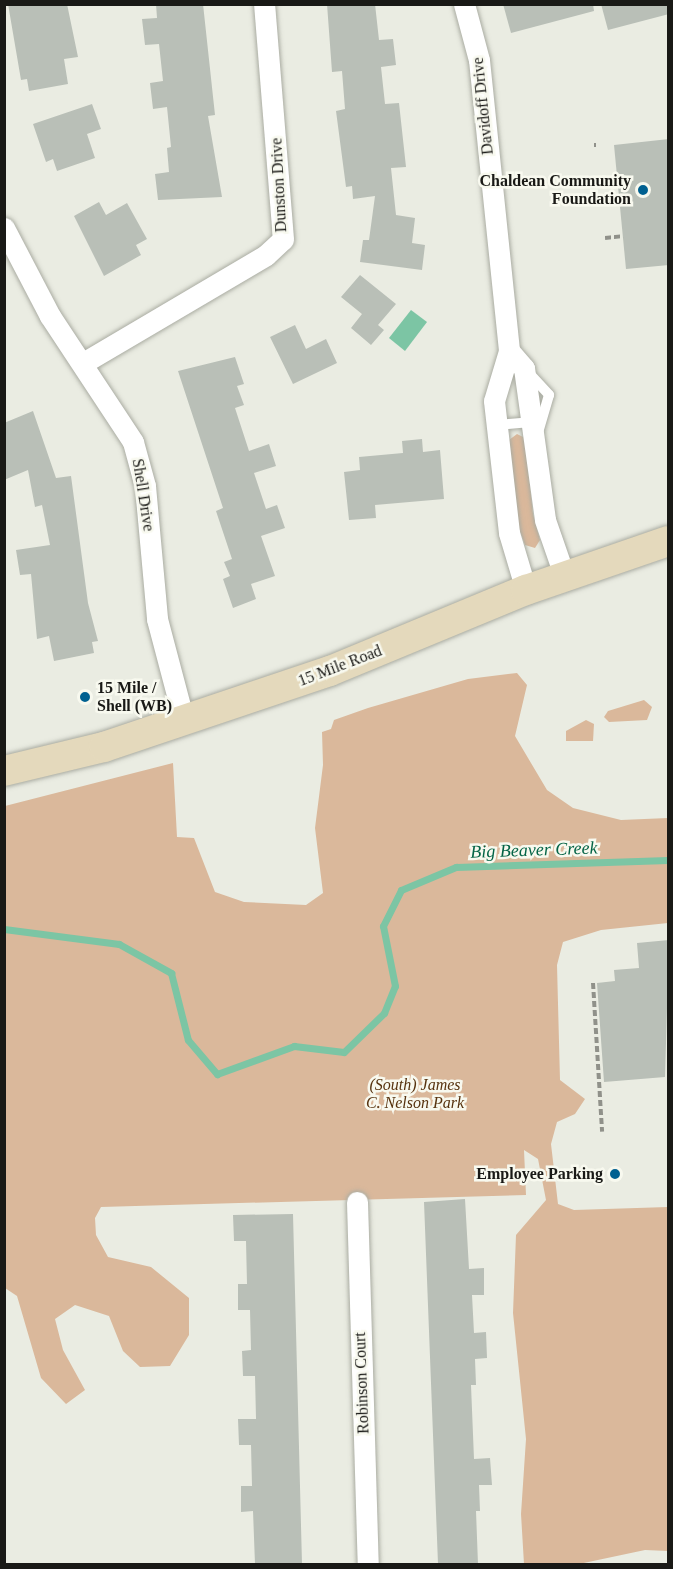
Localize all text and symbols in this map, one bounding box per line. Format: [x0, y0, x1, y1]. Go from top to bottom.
street label: Davidoff Drive [468, 56, 498, 156]
street label: Dunston Drive [267, 137, 291, 233]
place label: Chaldean Community Foundation [479, 171, 631, 209]
marker: Chaldean Community Foundation [636, 183, 650, 197]
street label: Shell Drive [128, 457, 158, 533]
street label: 15 Mile Road [295, 641, 385, 691]
place label: 15 Mile / Shell (WB) [97, 678, 172, 716]
marker: 15 Mile / Shell (WB) [78, 690, 92, 704]
water label: Big Beaver Creek [470, 837, 598, 863]
park label: (South) James C. Nelson Park [366, 1075, 464, 1113]
place label: Employee Parking [476, 1164, 603, 1184]
marker: Employee Parking [608, 1167, 622, 1181]
street label: Robinson Court [351, 1332, 373, 1434]

